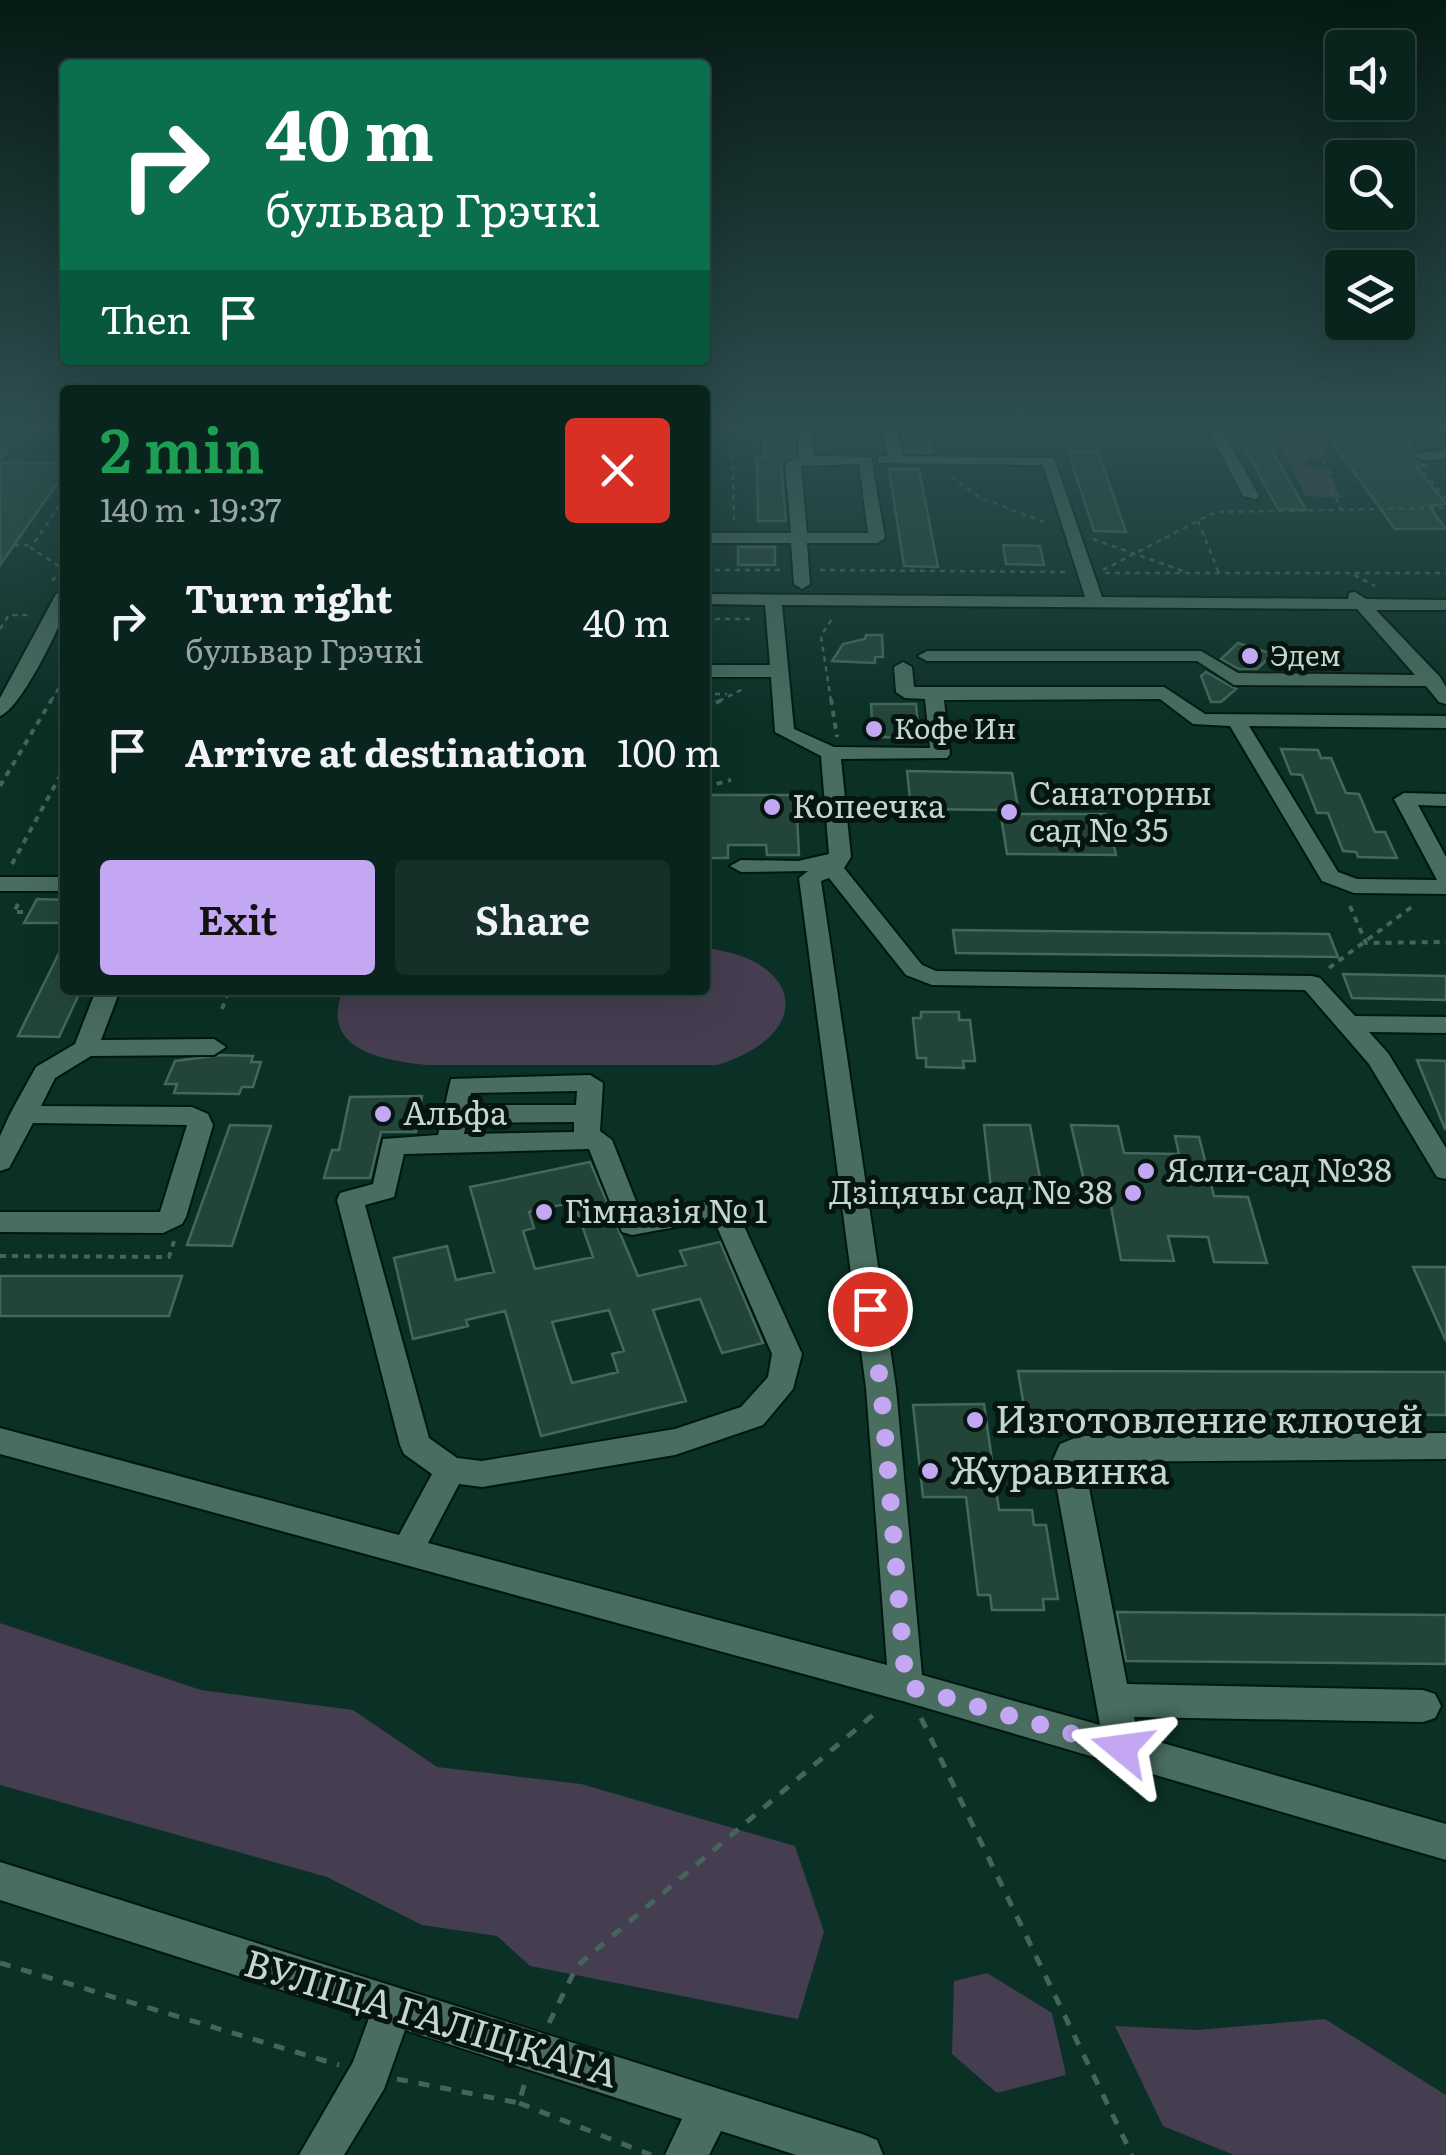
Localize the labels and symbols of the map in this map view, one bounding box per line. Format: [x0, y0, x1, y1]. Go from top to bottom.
place label: Эдем [1270, 633, 1341, 675]
marker: Эдем [1239, 645, 1261, 667]
place label: Кофе Ин [894, 706, 1016, 748]
marker: Кофе Ин [863, 718, 885, 740]
place label: Санаторны сад № 35 [1029, 767, 1212, 852]
place label: Копеечка [792, 780, 946, 828]
marker: Копеечка [761, 796, 783, 818]
marker: Санаторны сад № 35 [998, 801, 1020, 823]
place label: Альфа [403, 1087, 508, 1135]
marker: Альфа [372, 1103, 394, 1125]
place label: Ясли-сад №38 [1166, 1144, 1392, 1192]
marker: Ясли-сад №38 [1135, 1160, 1157, 1182]
place label: Дзіцячы сад № 38 [829, 1166, 1113, 1214]
marker: Дзіцячы сад № 38 [1122, 1182, 1144, 1204]
place label: Гімназія № 1 [564, 1185, 767, 1233]
marker: Гімназія № 1 [533, 1201, 555, 1223]
pin [828, 1267, 913, 1352]
place label: Изготовление ключей [995, 1388, 1423, 1445]
marker: Изготовление ключей [964, 1409, 986, 1431]
place label: Журавинка [950, 1439, 1170, 1496]
marker: Журавинка [919, 1460, 941, 1482]
position arrow [1070, 1696, 1174, 1800]
street label: ВУЛІЦА ГАЛІЦКАГА [238, 1932, 626, 2100]

